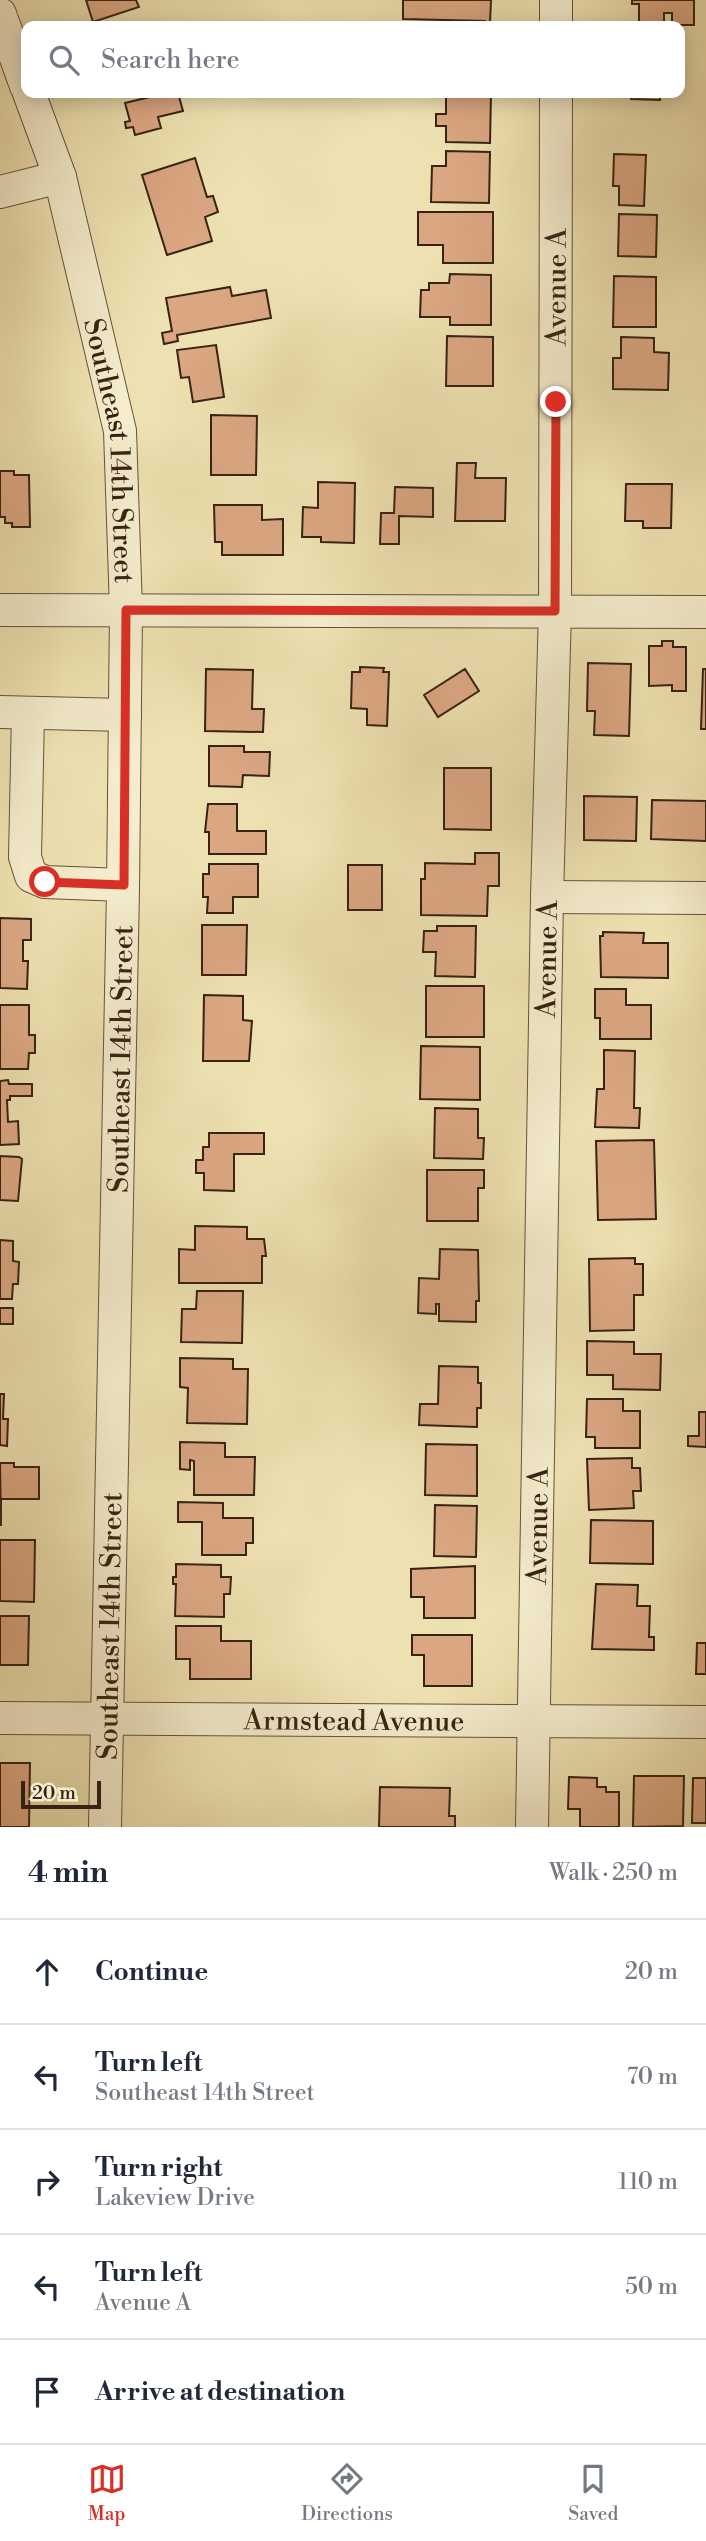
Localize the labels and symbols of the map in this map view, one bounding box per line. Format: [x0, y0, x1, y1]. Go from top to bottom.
street label: Avenue A [540, 228, 575, 347]
street label: Southeast 14th Street [75, 315, 141, 584]
route end [540, 386, 571, 417]
route start [29, 866, 60, 897]
street label: Avenue A [529, 899, 566, 1019]
street label: Southeast 14th Street [102, 925, 141, 1193]
street label: Avenue A [520, 1466, 557, 1586]
street label: Southeast 14th Street [91, 1492, 130, 1760]
street label: Armstead Avenue [242, 1703, 465, 1740]
scale bar [21, 1778, 102, 1810]

